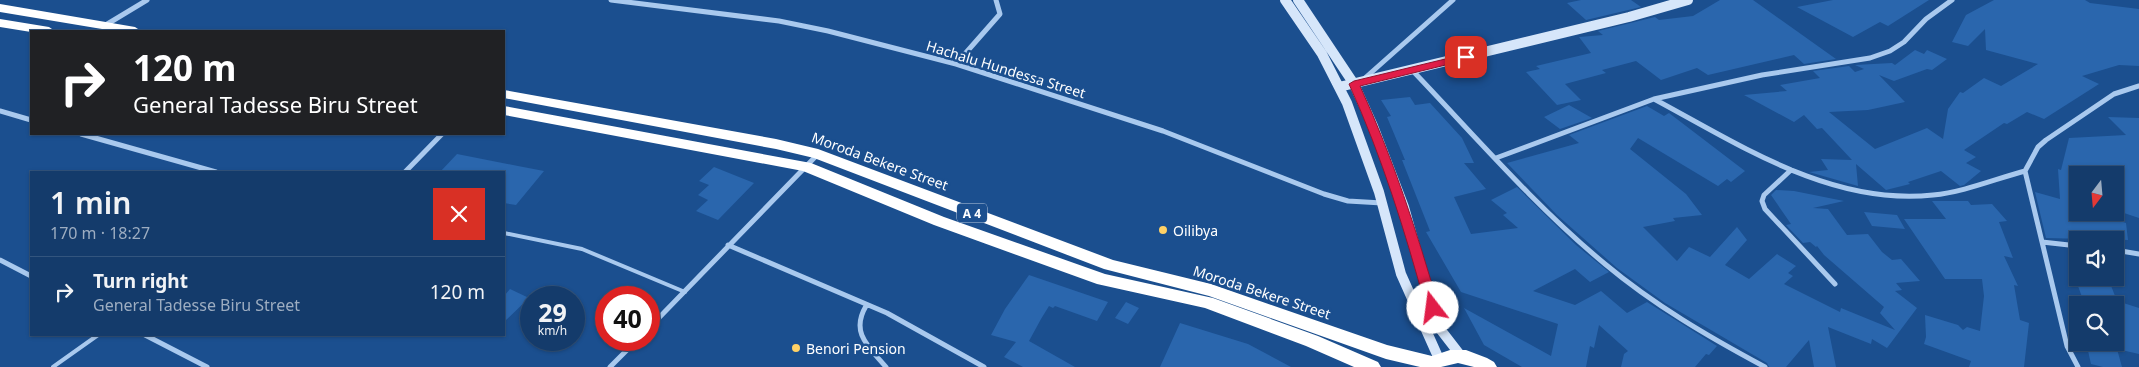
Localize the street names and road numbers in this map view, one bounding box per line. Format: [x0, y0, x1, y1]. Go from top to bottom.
street label: Hachalu Hundessa Street [924, 36, 1088, 102]
street label: Moroda Bekere Street [809, 127, 951, 195]
road number: A 4 [957, 204, 987, 222]
street label: Moroda Bekere Street [1191, 261, 1333, 323]

